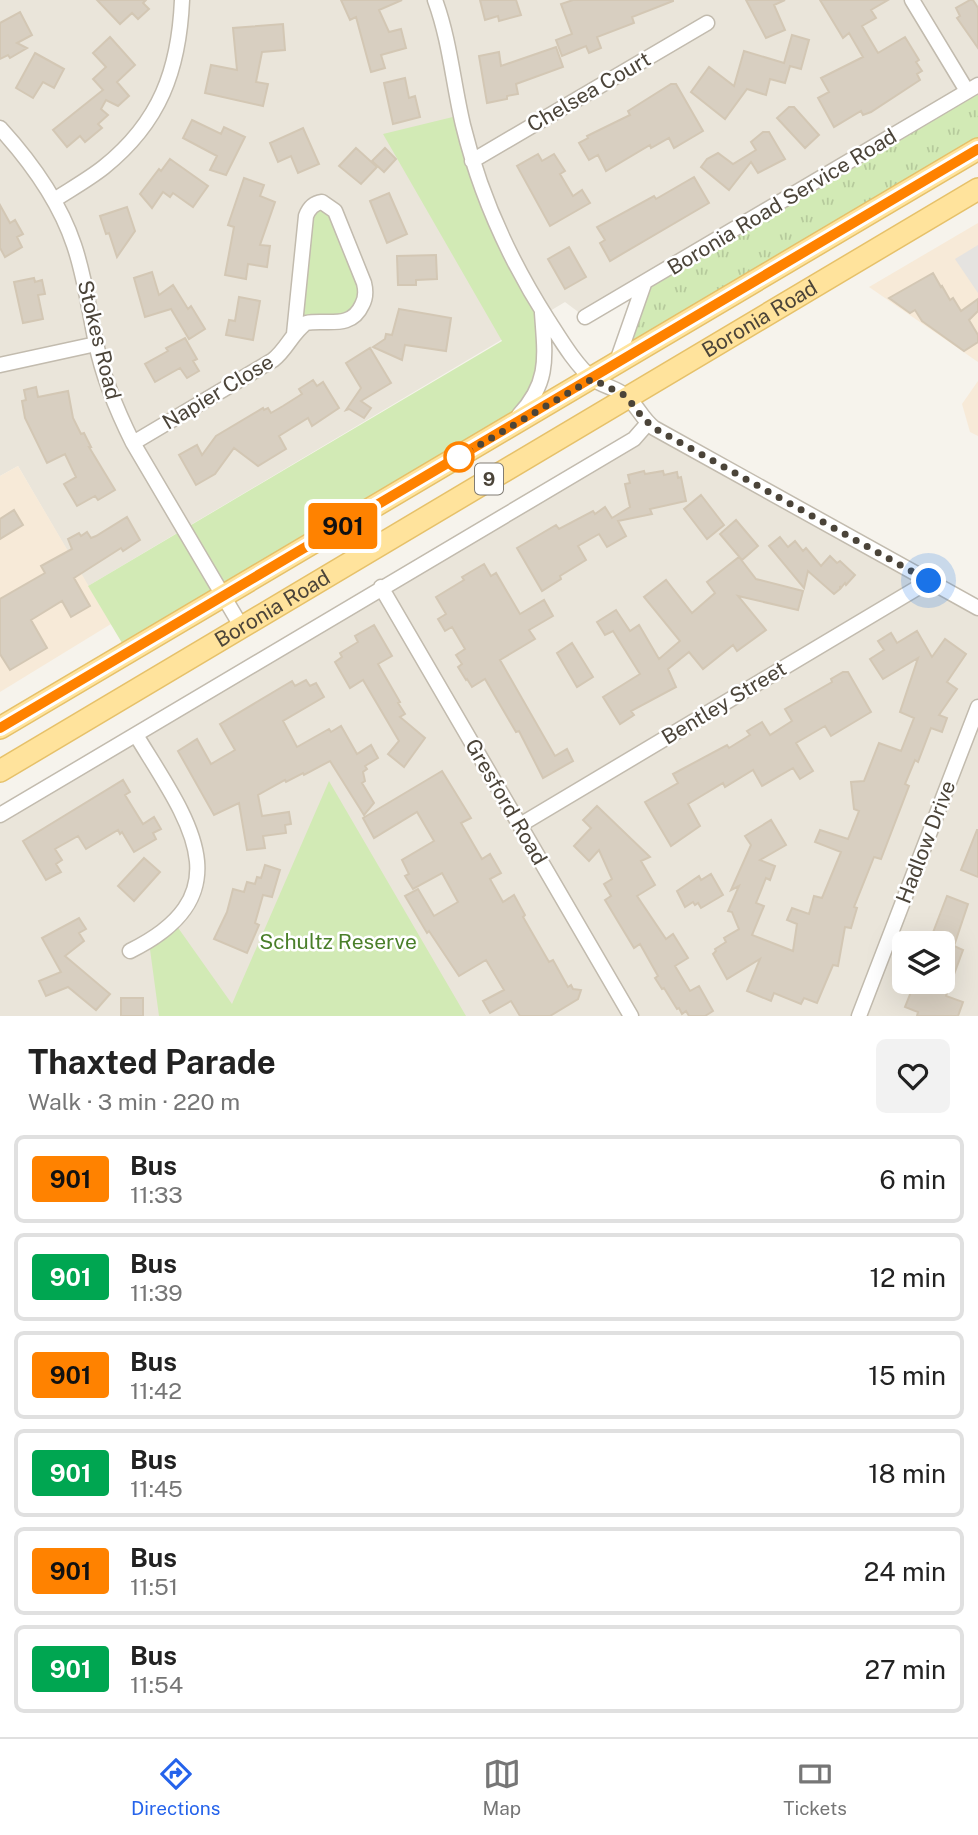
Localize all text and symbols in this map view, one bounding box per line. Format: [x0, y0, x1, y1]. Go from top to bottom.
street label: Chelsea Court [523, 46, 655, 137]
street label: Boronia Road Service Road [663, 123, 901, 280]
street label: Boronia Road [697, 275, 822, 362]
street label: Stokes Road [73, 278, 126, 402]
street label: Napier Close [158, 349, 278, 434]
unlabelled marker [444, 442, 474, 472]
road number: 9 [475, 464, 503, 494]
line badge: 901 [303, 503, 383, 549]
text: 901 [322, 512, 364, 540]
your location [911, 563, 946, 598]
street label: Boronia Road [210, 565, 334, 652]
street label: Bentley Street [657, 656, 791, 750]
street label: Gresford Road [460, 734, 553, 869]
street label: Hadlow Drive [891, 777, 960, 907]
park label: Schultz Reserve [259, 929, 417, 954]
map controls [892, 931, 955, 994]
button: layers [892, 931, 955, 994]
button: heart [876, 1039, 950, 1113]
text: Thaxted Parade [28, 1043, 276, 1081]
text: Walk · 3 min · 220 m [28, 1088, 240, 1115]
text: Bus [130, 1150, 177, 1181]
text: 6 min [879, 1164, 946, 1195]
text: 901 [50, 1165, 91, 1193]
text: 11:33 [130, 1181, 183, 1208]
text: Bus [130, 1248, 177, 1279]
text: 12 min [870, 1262, 946, 1293]
text: 901 [50, 1263, 91, 1291]
text: 11:39 [130, 1279, 183, 1306]
text: Bus [130, 1346, 177, 1377]
text: 15 min [868, 1360, 946, 1391]
text: 901 [50, 1361, 91, 1389]
text: 11:42 [130, 1377, 182, 1404]
text: Bus [130, 1444, 177, 1475]
text: 18 min [868, 1458, 946, 1489]
text: 901 [50, 1459, 91, 1487]
text: 11:45 [130, 1475, 183, 1502]
text: Bus [130, 1542, 177, 1573]
text: 24 min [864, 1556, 946, 1587]
text: 901 [50, 1557, 91, 1585]
text: 11:51 [130, 1573, 178, 1600]
text: Bus [130, 1640, 177, 1671]
text: 27 min [864, 1654, 946, 1685]
text: 901 [50, 1655, 91, 1683]
text: 11:54 [130, 1671, 183, 1698]
tab: Directions [131, 1755, 220, 1819]
tab: Map [482, 1755, 521, 1819]
tab: Tickets [783, 1755, 847, 1819]

